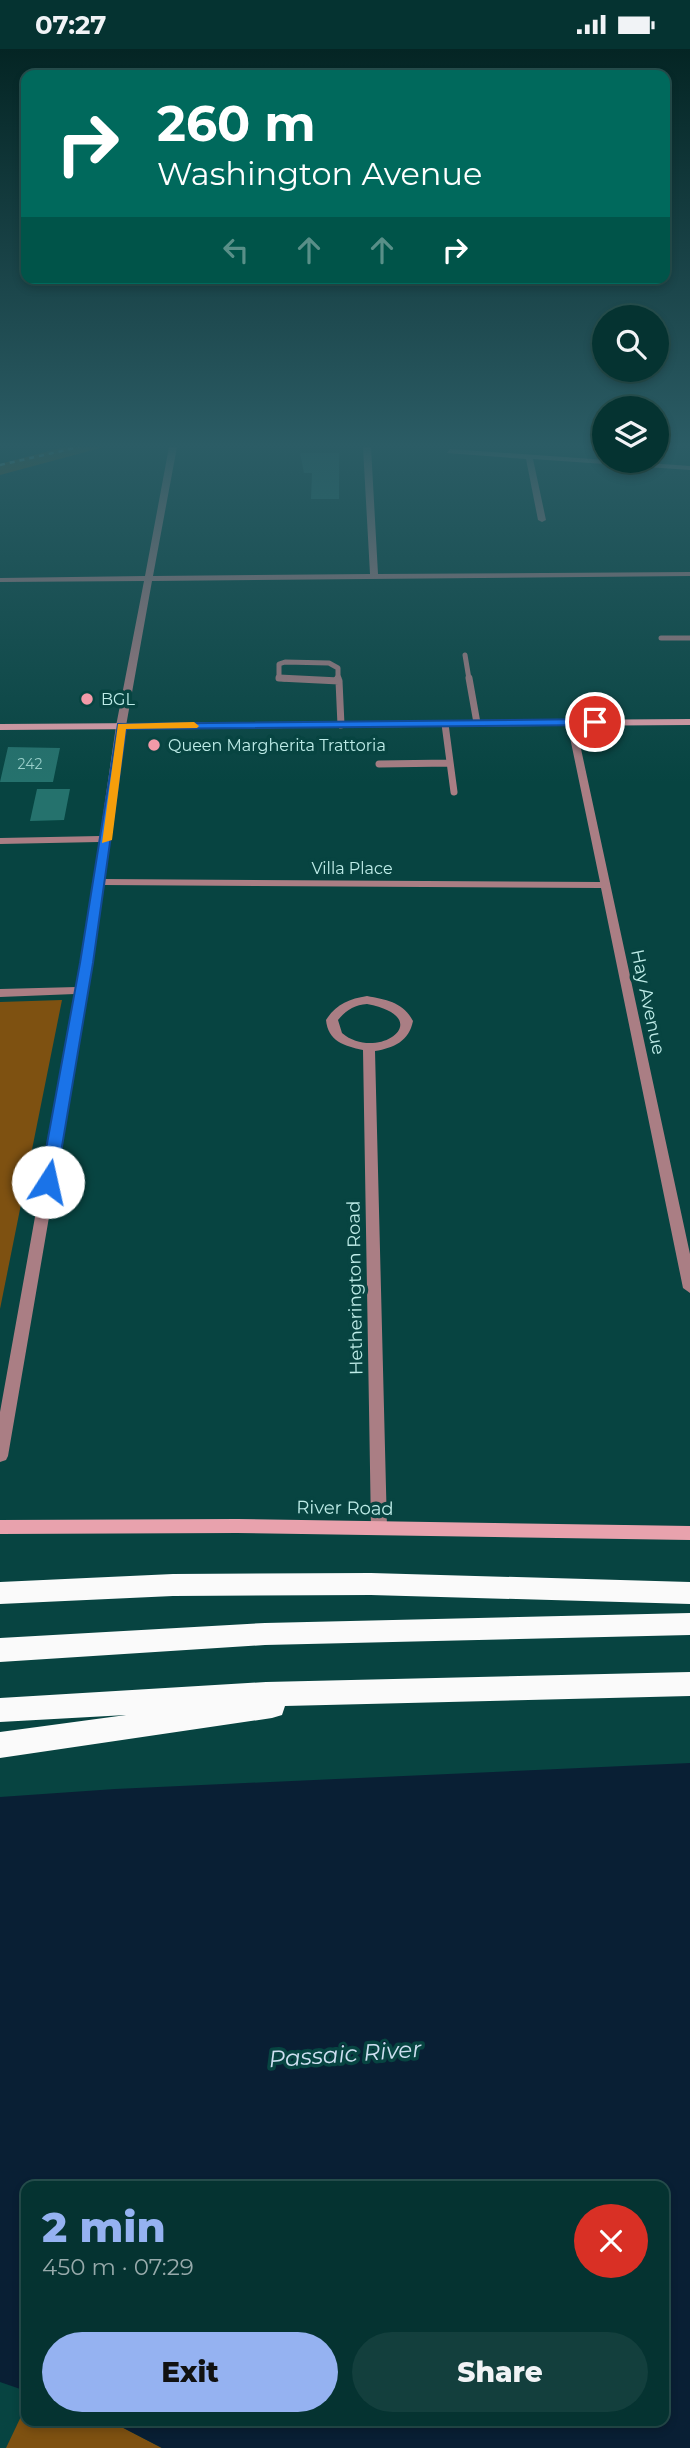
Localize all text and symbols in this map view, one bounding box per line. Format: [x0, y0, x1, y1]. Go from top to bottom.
text: 07:27 [35, 9, 106, 41]
text: 260 m [157, 94, 316, 153]
icon: right [42, 98, 133, 189]
text: Washington Avenue [157, 154, 482, 193]
icon: left [217, 231, 255, 269]
icon: ahead [290, 231, 328, 269]
icon: ahead [363, 231, 401, 269]
icon: right [436, 231, 474, 269]
map controls [592, 305, 669, 473]
button: search [592, 305, 669, 382]
button: layers [592, 396, 669, 473]
place label: BGL [101, 690, 135, 709]
marker: BGL [79, 691, 95, 707]
pin [565, 692, 625, 752]
icon: arrive [576, 703, 614, 741]
place label: Queen Margherita Trattoria [168, 736, 386, 755]
marker: Queen Margherita Trattoria [146, 737, 162, 753]
house number: 242 [18, 755, 42, 773]
street label: Villa Place [311, 859, 393, 878]
street label: Hay Avenue [626, 947, 670, 1057]
position arrow [11, 1145, 85, 1219]
street label: Hetherington Road [342, 1201, 368, 1375]
street label: River Road [296, 1496, 394, 1520]
water label: Passaic River [268, 2035, 423, 2073]
text: 2 min [42, 2201, 166, 2253]
button: close [574, 2204, 648, 2278]
text: 450 m · 07:29 [42, 2253, 194, 2281]
button: Exit [42, 2332, 338, 2412]
button: Share [352, 2332, 648, 2412]

